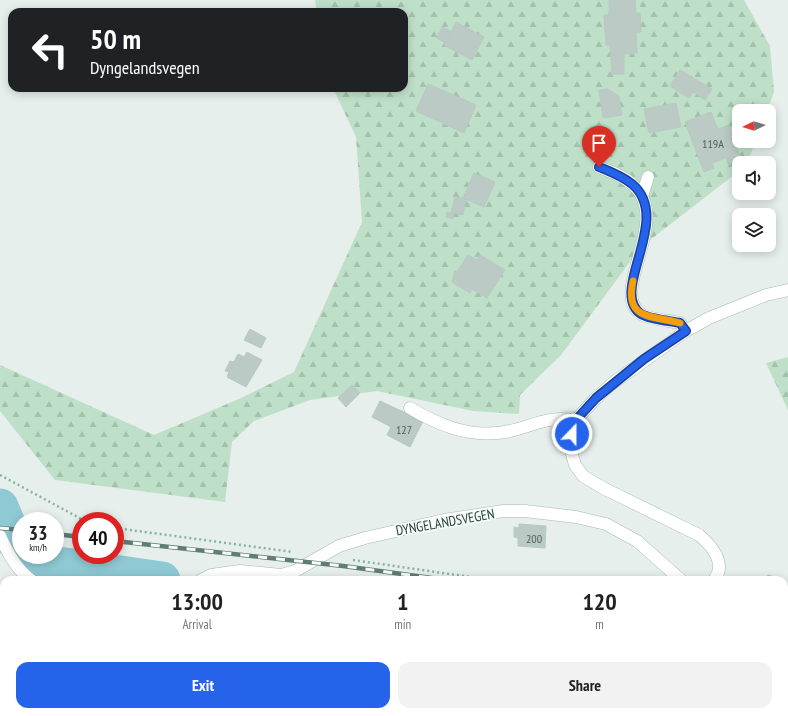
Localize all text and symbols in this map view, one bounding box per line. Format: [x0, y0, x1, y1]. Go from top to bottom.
text: 50 m [90, 20, 141, 57]
icon: left [24, 24, 76, 76]
text: Dyngelandsvegen [90, 56, 200, 79]
north arrow [732, 104, 776, 148]
map controls [732, 104, 776, 252]
pin [582, 126, 616, 167]
icon: arrive [588, 132, 610, 154]
house number: 119A [702, 136, 724, 151]
button: sound [732, 156, 776, 200]
button: layers [732, 208, 776, 252]
position arrow [551, 413, 593, 455]
house number: 127 [396, 422, 412, 437]
street label: DYNGELANDSVEGEN [394, 504, 496, 540]
speed limit sign: 40 [72, 512, 124, 564]
text: 33 [28, 520, 48, 546]
house number: 200 [526, 531, 542, 546]
text: km/h [29, 541, 47, 554]
text: 13:00 [171, 586, 223, 617]
text: 1 [397, 586, 408, 617]
text: 120 [582, 586, 617, 617]
text: Arrival [182, 616, 212, 633]
text: min [394, 616, 411, 633]
text: m [595, 616, 604, 633]
button: Exit [16, 662, 390, 708]
button: Share [398, 662, 772, 708]

